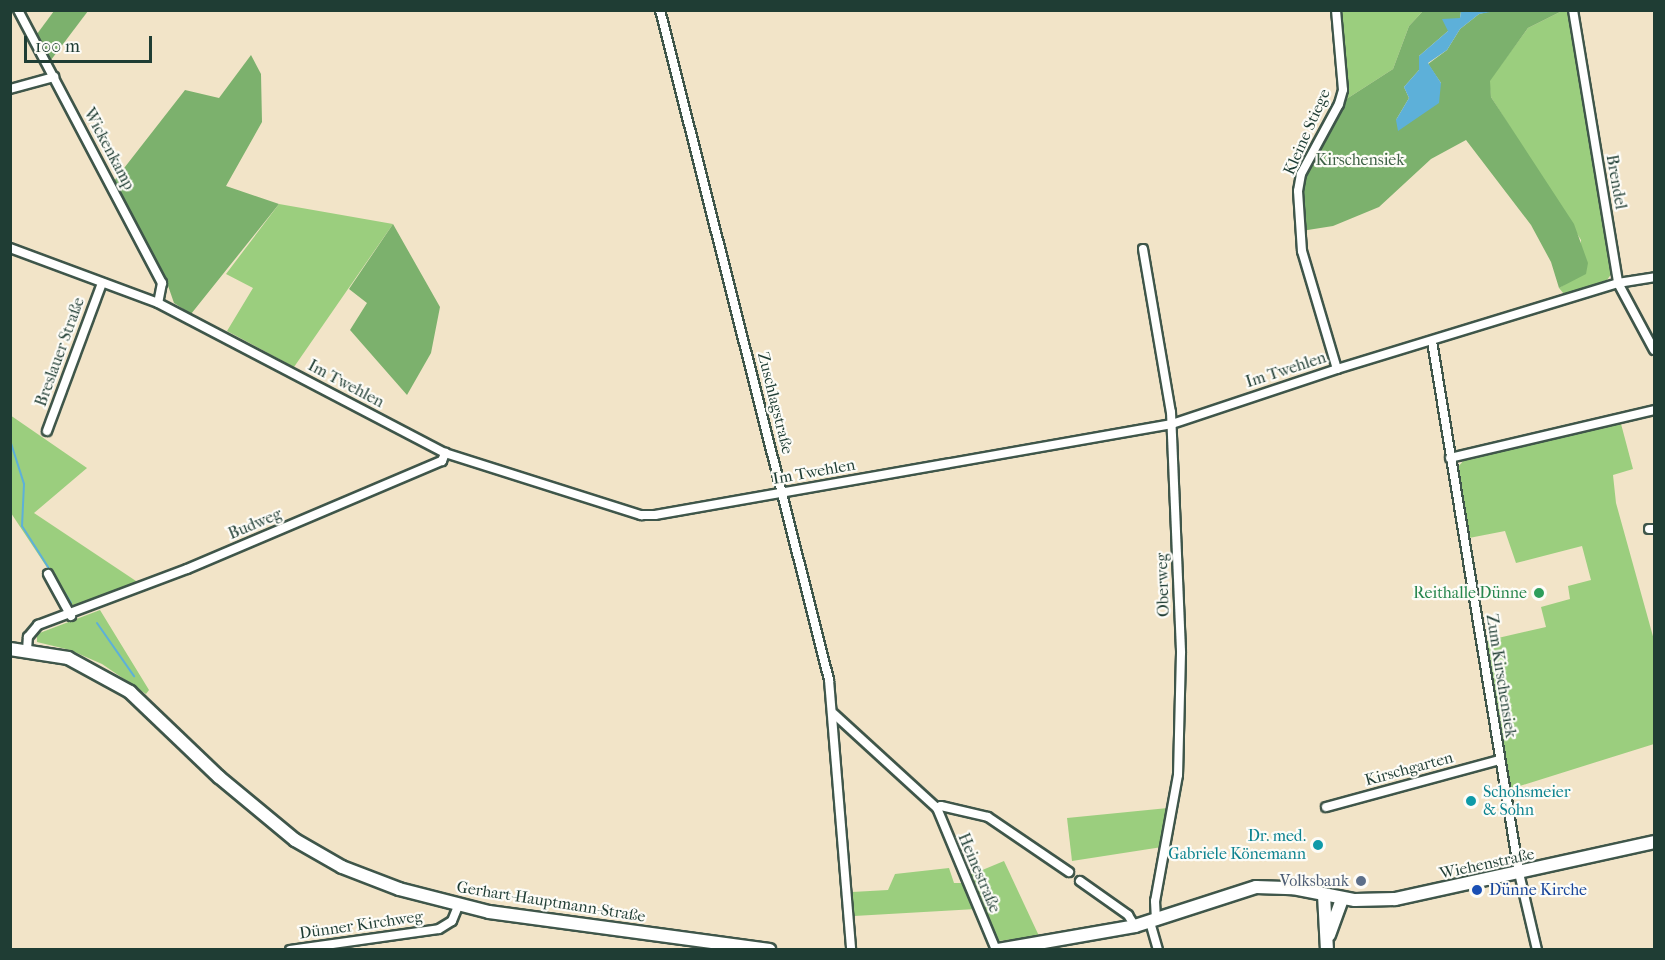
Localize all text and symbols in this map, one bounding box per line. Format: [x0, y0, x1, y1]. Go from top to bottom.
scale bar [27, 24, 154, 62]
text: 100 m [35, 36, 80, 57]
street label: Kleine Stiege [1280, 86, 1334, 178]
street label: Wickenkamp [79, 105, 139, 193]
park label: Kirschensiek [1316, 150, 1404, 170]
street label: Brendel [1602, 153, 1630, 211]
street label: Breslauer Straße [31, 295, 89, 409]
street label: Im Twehlen [1243, 348, 1329, 392]
street label: Zuschlagstraße [753, 350, 797, 456]
street label: Im Twehlen [305, 356, 387, 412]
street label: Im Twehlen [771, 455, 857, 489]
street label: Budweg [225, 504, 285, 544]
street label: Oberweg [1152, 553, 1174, 617]
place label: Reithalle Dünne [1413, 583, 1527, 603]
marker: Reithalle Dünne [1532, 586, 1546, 600]
street label: Zum Kirschensiek [1482, 613, 1520, 739]
street label: Kirschgarten [1363, 748, 1455, 790]
place label: Schohsmeier & Sohn [1483, 782, 1571, 820]
marker: Schohsmeier & Sohn [1464, 794, 1478, 808]
place label: Dr. med. Gabriele Könemann [1168, 826, 1306, 864]
street label: Heinestraße [954, 830, 1004, 916]
marker: Dr. med. Gabriele Könemann [1311, 838, 1325, 852]
street label: Wiehenstraße [1438, 845, 1536, 883]
place label: Volksbank [1280, 871, 1349, 891]
marker: Volksbank [1354, 874, 1368, 888]
street label: Gerhart-Hauptmann-Straße [455, 878, 647, 926]
place label: Dünne Kirche [1489, 880, 1587, 900]
marker: Dünne Kirche [1470, 883, 1484, 897]
street label: Dünner Kirchweg [298, 907, 424, 943]

